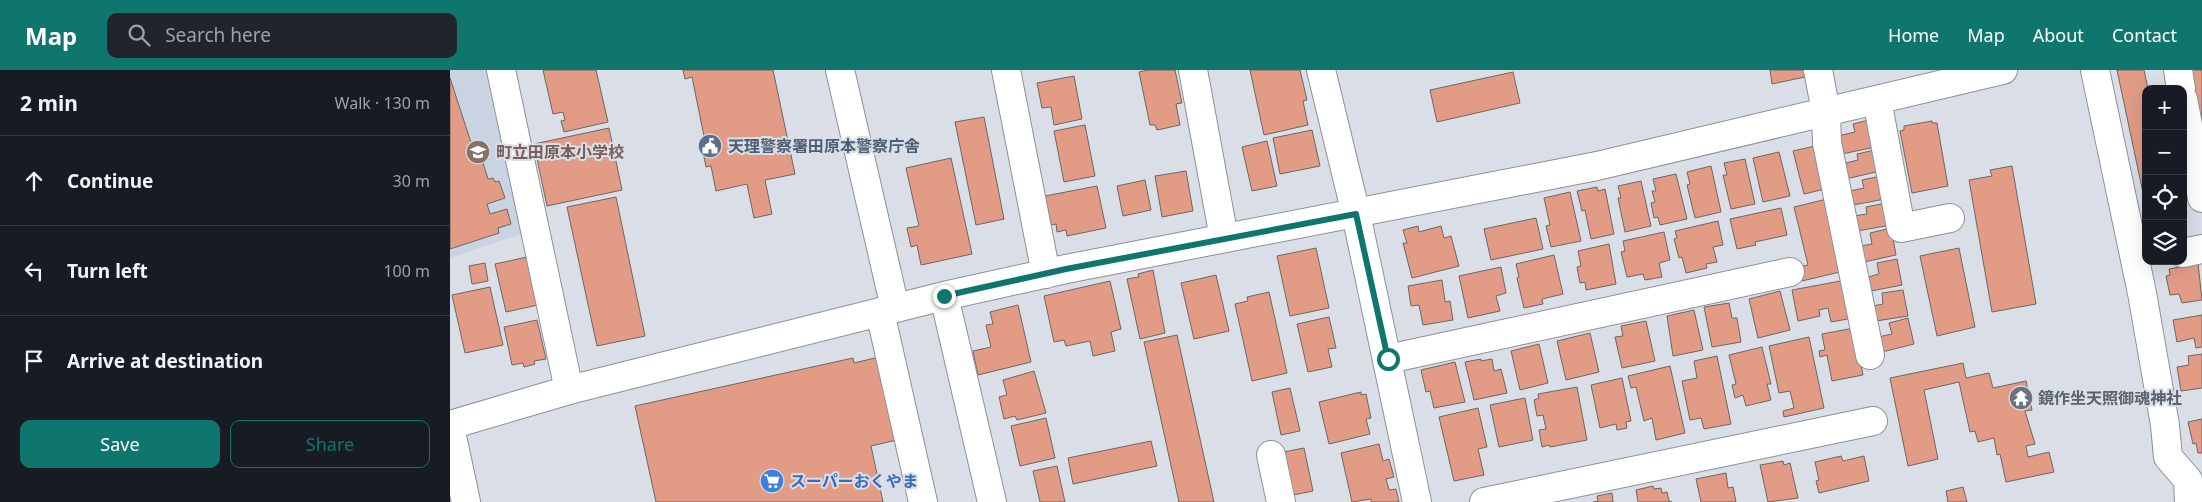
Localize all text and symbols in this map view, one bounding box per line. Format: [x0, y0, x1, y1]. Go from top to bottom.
search box [107, 13, 457, 58]
text: Map [25, 19, 77, 52]
icon: search [125, 21, 153, 49]
text: Search here [165, 22, 271, 48]
text: Home [1888, 23, 1939, 47]
text: Map [1967, 23, 2005, 47]
text: About [2033, 23, 2084, 47]
text: Contact [2112, 23, 2177, 47]
map controls [2142, 85, 2187, 265]
button: + [2142, 85, 2187, 130]
text: 2 min [20, 89, 78, 117]
text: Walk · 130 m [335, 92, 430, 114]
button: − [2142, 130, 2187, 175]
public building icon: 天理警察署田原本警察庁舎 [697, 133, 723, 159]
place label: 天理警察署田原本警察庁舎 [728, 135, 920, 157]
school or university icon: 町立田原本小学校 [465, 139, 491, 165]
place label: 町立田原本小学校 [496, 141, 624, 163]
icon: ahead [20, 167, 48, 195]
text: Continue [67, 168, 153, 194]
text: 30 m [393, 170, 430, 192]
button: locate [2142, 175, 2187, 220]
button: layers [2142, 220, 2187, 265]
icon: left [20, 257, 48, 285]
text: Turn left [67, 258, 148, 284]
text: 100 m [383, 260, 430, 282]
route end [933, 285, 956, 308]
icon: arrive [20, 347, 48, 375]
text: Arrive at destination [67, 348, 263, 374]
route start [1377, 348, 1400, 371]
temple icon: 鏡作坐天照御魂神社 [2008, 385, 2034, 411]
place label: 鏡作坐天照御魂神社 [2038, 387, 2182, 409]
button: Save [20, 420, 220, 468]
button: Share [230, 420, 430, 468]
supermarket icon: スーパーおくやま [759, 468, 785, 494]
place label: スーパーおくやま [790, 470, 918, 492]

